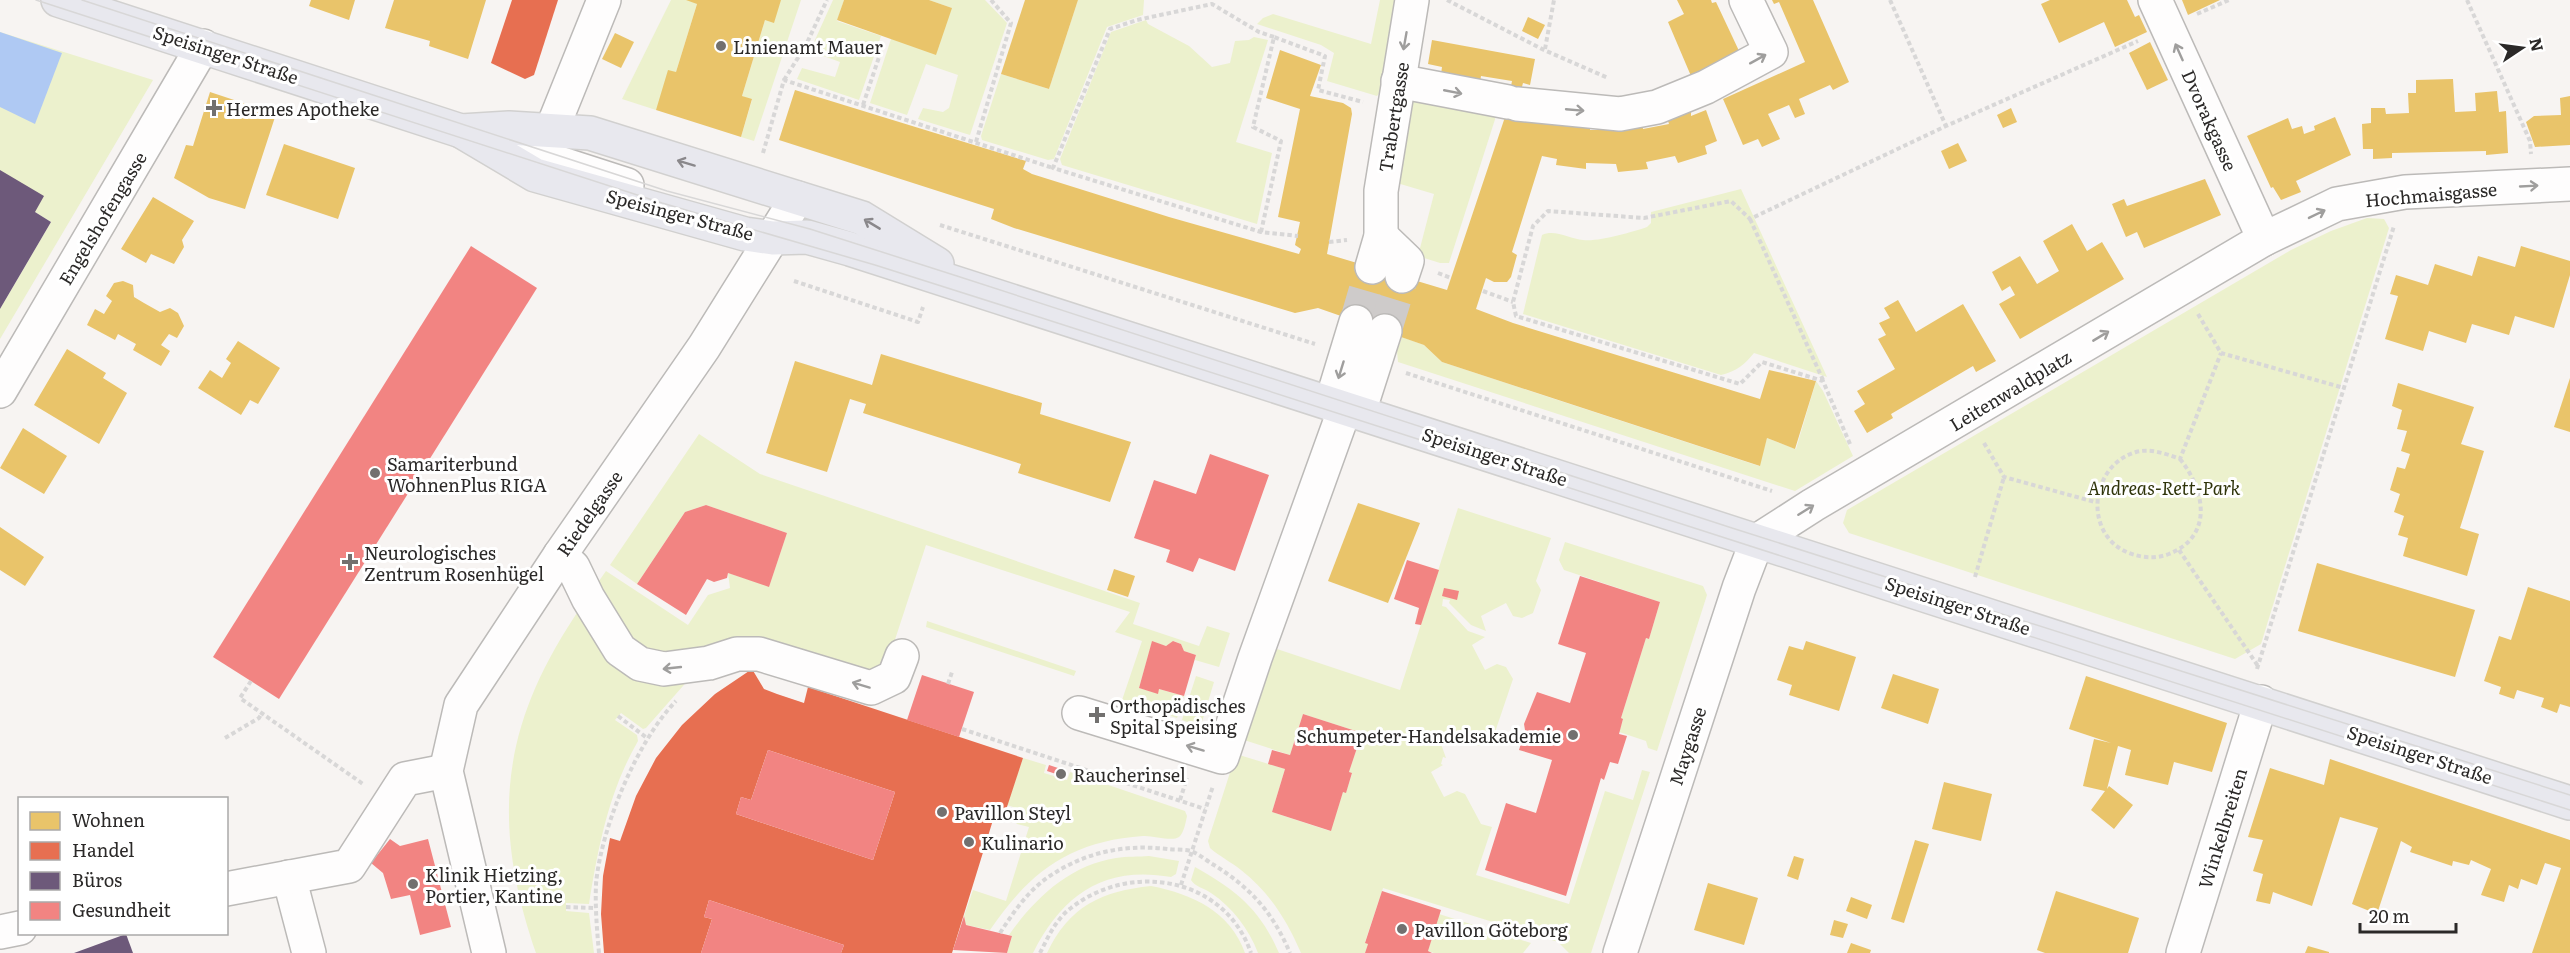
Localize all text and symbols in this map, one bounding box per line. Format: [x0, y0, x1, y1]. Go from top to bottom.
street label: Speisinger Straße [150, 18, 302, 90]
north arrow [2492, 18, 2552, 78]
one-way arrow [1400, 30, 1411, 50]
place label: Linienamt Mauer [733, 33, 883, 60]
text: N [2524, 35, 2551, 54]
marker: Linienamt Mauer [714, 39, 728, 53]
one-way arrow [2172, 44, 2184, 62]
one-way arrow [1749, 53, 1766, 65]
street label: Trabertgasse [1371, 60, 1415, 174]
street label: Dvorakgasse [2176, 65, 2244, 175]
one-way arrow [1443, 87, 1462, 98]
place label: Hermes Apotheke [226, 95, 379, 122]
marker: Hermes Apotheke [207, 101, 221, 115]
one-way arrow [1565, 105, 1585, 116]
street label: Engelshofengasse [51, 146, 153, 290]
one-way arrow [677, 157, 696, 168]
street label: Hochmaisgasse [2364, 175, 2498, 213]
one-way arrow [2519, 180, 2539, 191]
street label: Speisinger Straße [603, 181, 757, 247]
one-way arrow [2307, 207, 2325, 219]
one-way arrow [864, 217, 881, 229]
one-way arrow [2092, 330, 2109, 342]
street label: Leitenwaldplatz [1944, 343, 2076, 437]
one-way arrow [1335, 360, 1346, 379]
street label: Speisinger Straße [1419, 420, 1571, 492]
place label: Samariterbund WohnenPlus RIGA [387, 450, 547, 498]
street label: Riedelgasse [549, 465, 629, 561]
marker: Samariterbund WohnenPlus RIGA [368, 466, 382, 480]
park label: Andreas-Rett-Park [2088, 474, 2241, 501]
one-way arrow [1797, 503, 1814, 515]
place label: Neurologisches Zentrum Rosenhügel [364, 539, 544, 587]
marker: Neurologisches Zentrum Rosenhügel [341, 553, 359, 571]
street label: Speisinger Straße [1882, 569, 2034, 641]
one-way arrow [662, 663, 682, 674]
one-way arrow [851, 679, 870, 690]
place label: Orthopädisches Spital Speising [1110, 692, 1245, 740]
street label: Maygasse [1662, 703, 1712, 789]
marker: Orthopädisches Spital Speising [1088, 706, 1106, 724]
street label: Speisinger Straße [2344, 718, 2496, 790]
place label: Schumpeter-Handelsakademie [1296, 722, 1561, 749]
marker: Schumpeter-Handelsakademie [1566, 728, 1580, 742]
one-way arrow [1186, 742, 1205, 753]
place label: Raucherinsel [1073, 761, 1186, 788]
street label: Winkelbreiten [2191, 764, 2253, 892]
marker: Raucherinsel [1054, 767, 1068, 781]
legend [18, 797, 228, 935]
place label: Pavillon Steyl [954, 799, 1071, 826]
marker: Pavillon Steyl [935, 805, 949, 819]
text: Wohnen [72, 806, 145, 833]
place label: Kulinario [981, 829, 1064, 856]
marker: Kulinario [962, 835, 976, 849]
text: Handel [72, 836, 134, 863]
place label: Klinik Hietzing, Portier, Kantine [425, 861, 563, 909]
text: Büros [72, 866, 122, 893]
marker: Klinik Hietzing, Portier, Kantine [406, 877, 420, 891]
text: Gesundheit [72, 896, 171, 923]
scale bar [2360, 896, 2456, 934]
text: 20 m [2369, 902, 2410, 929]
place label: Pavillon Göteborg [1414, 916, 1569, 943]
marker: Pavillon Göteborg [1395, 922, 1409, 936]

